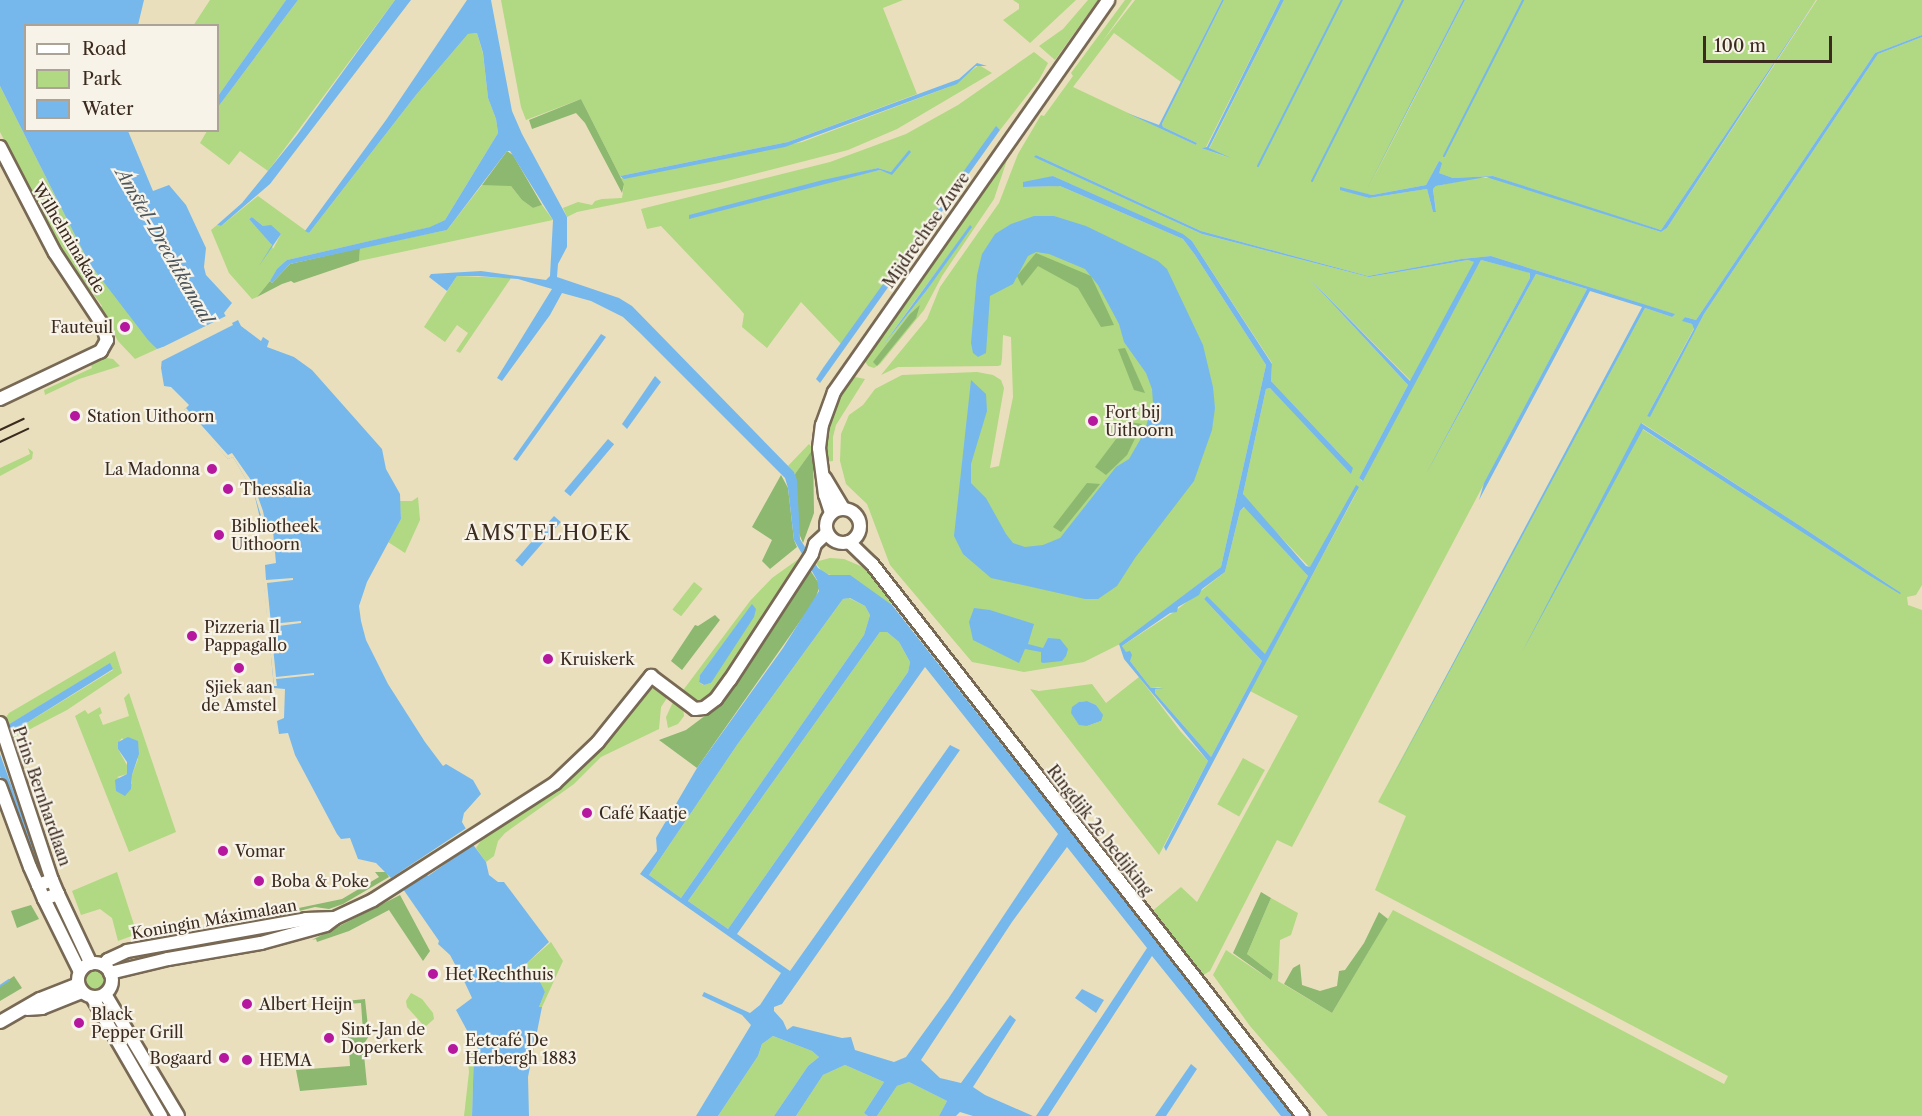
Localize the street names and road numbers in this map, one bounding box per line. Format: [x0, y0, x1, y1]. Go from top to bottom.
street label: Mijdrechtse Zuwe [879, 168, 973, 292]
street label: Wilhelminakade [29, 179, 109, 297]
street label: Prins Bernhardlaan [9, 724, 75, 868]
street label: Ringdijk 2e bedijking [1043, 761, 1157, 899]
street label: Koningin Máximalaan [130, 895, 298, 943]

